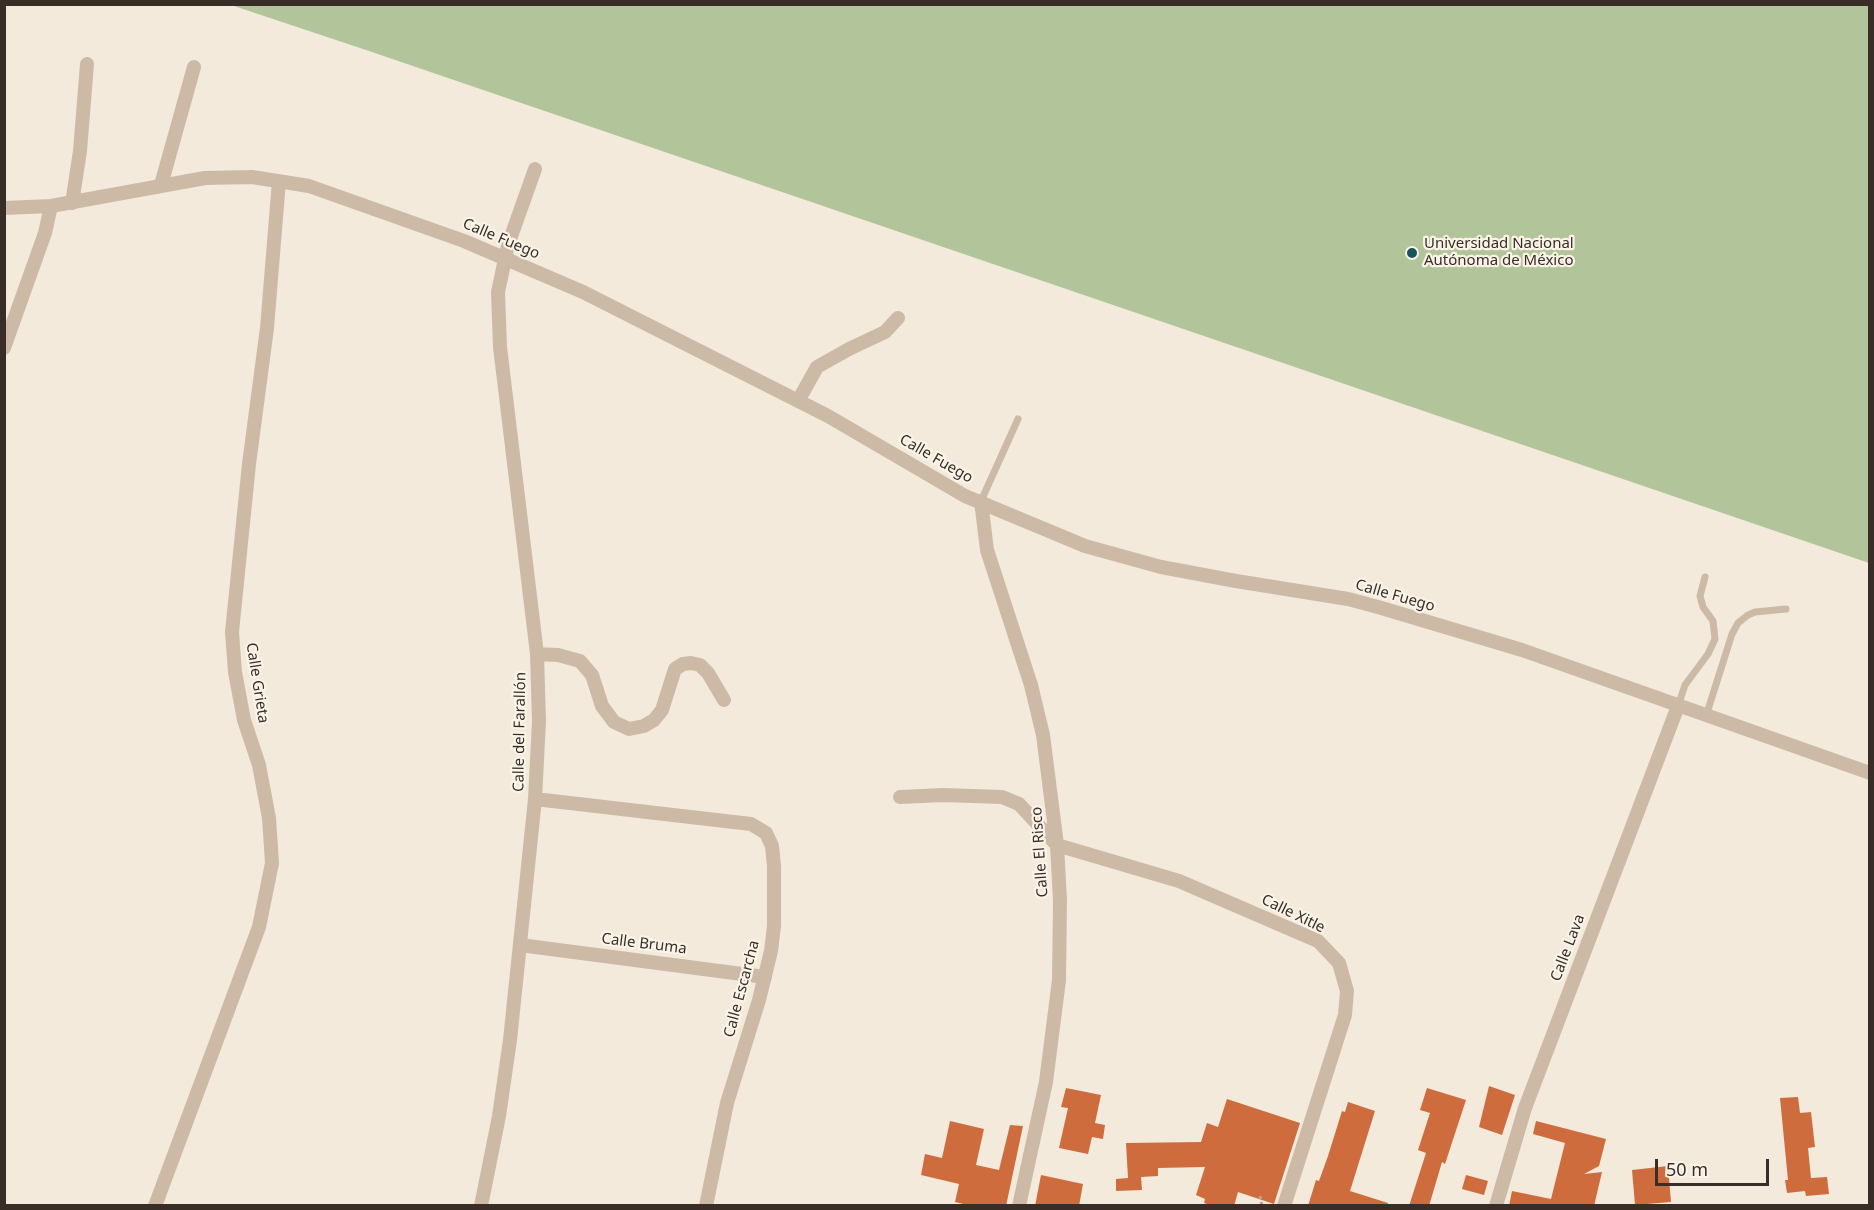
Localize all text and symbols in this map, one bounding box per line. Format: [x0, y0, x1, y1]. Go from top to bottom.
street label: Calle Fuego [460, 215, 542, 263]
place label: Universidad Nacional Autónoma de México [1424, 235, 1574, 270]
marker: Universidad Nacional Autónoma de México [1405, 246, 1419, 260]
street label: Calle Fuego [896, 431, 976, 487]
street label: Calle Fuego [1353, 576, 1437, 616]
street label: Calle Grieta [242, 641, 272, 725]
street label: Calle del Farallón [510, 672, 530, 792]
street label: Calle El Risco [1028, 806, 1052, 898]
street label: Calle Xitle [1258, 891, 1328, 937]
street label: Calle Lava [1547, 912, 1589, 984]
street label: Calle Bruma [600, 930, 688, 958]
street label: Calle Escarcha [720, 938, 764, 1040]
scale bar [1658, 1147, 1772, 1185]
text: 50 m [1666, 1157, 1708, 1181]

